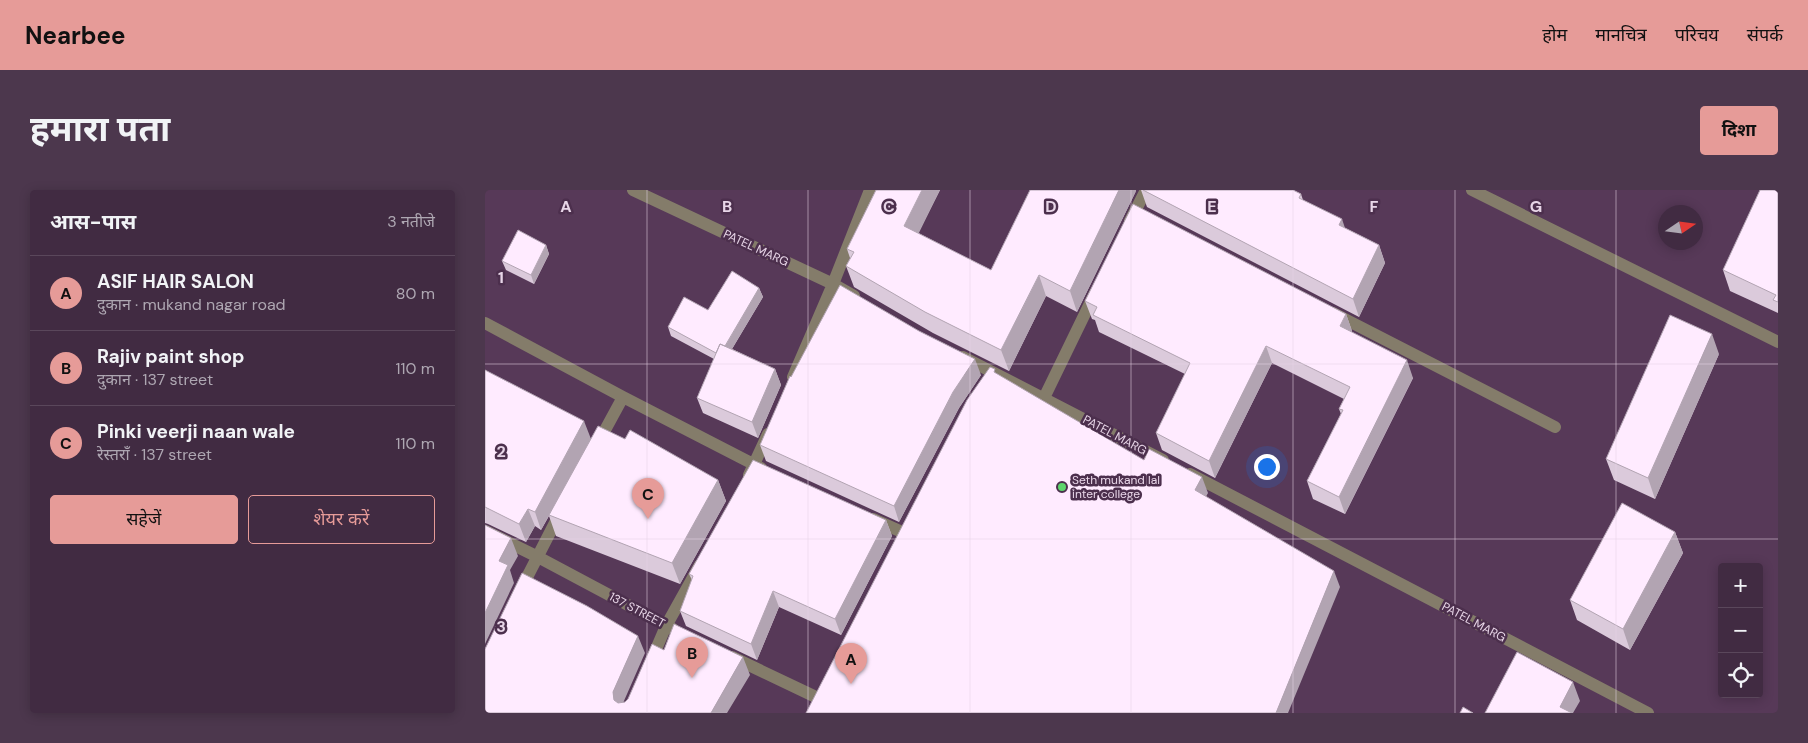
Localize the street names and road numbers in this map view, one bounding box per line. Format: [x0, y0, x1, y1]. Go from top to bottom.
street label: PATEL MARG [721, 226, 791, 270]
street label: PATEL MARG [1080, 411, 1150, 459]
street label: 137 STREET [606, 589, 668, 632]
street label: PATEL MARG [1439, 598, 1509, 646]

